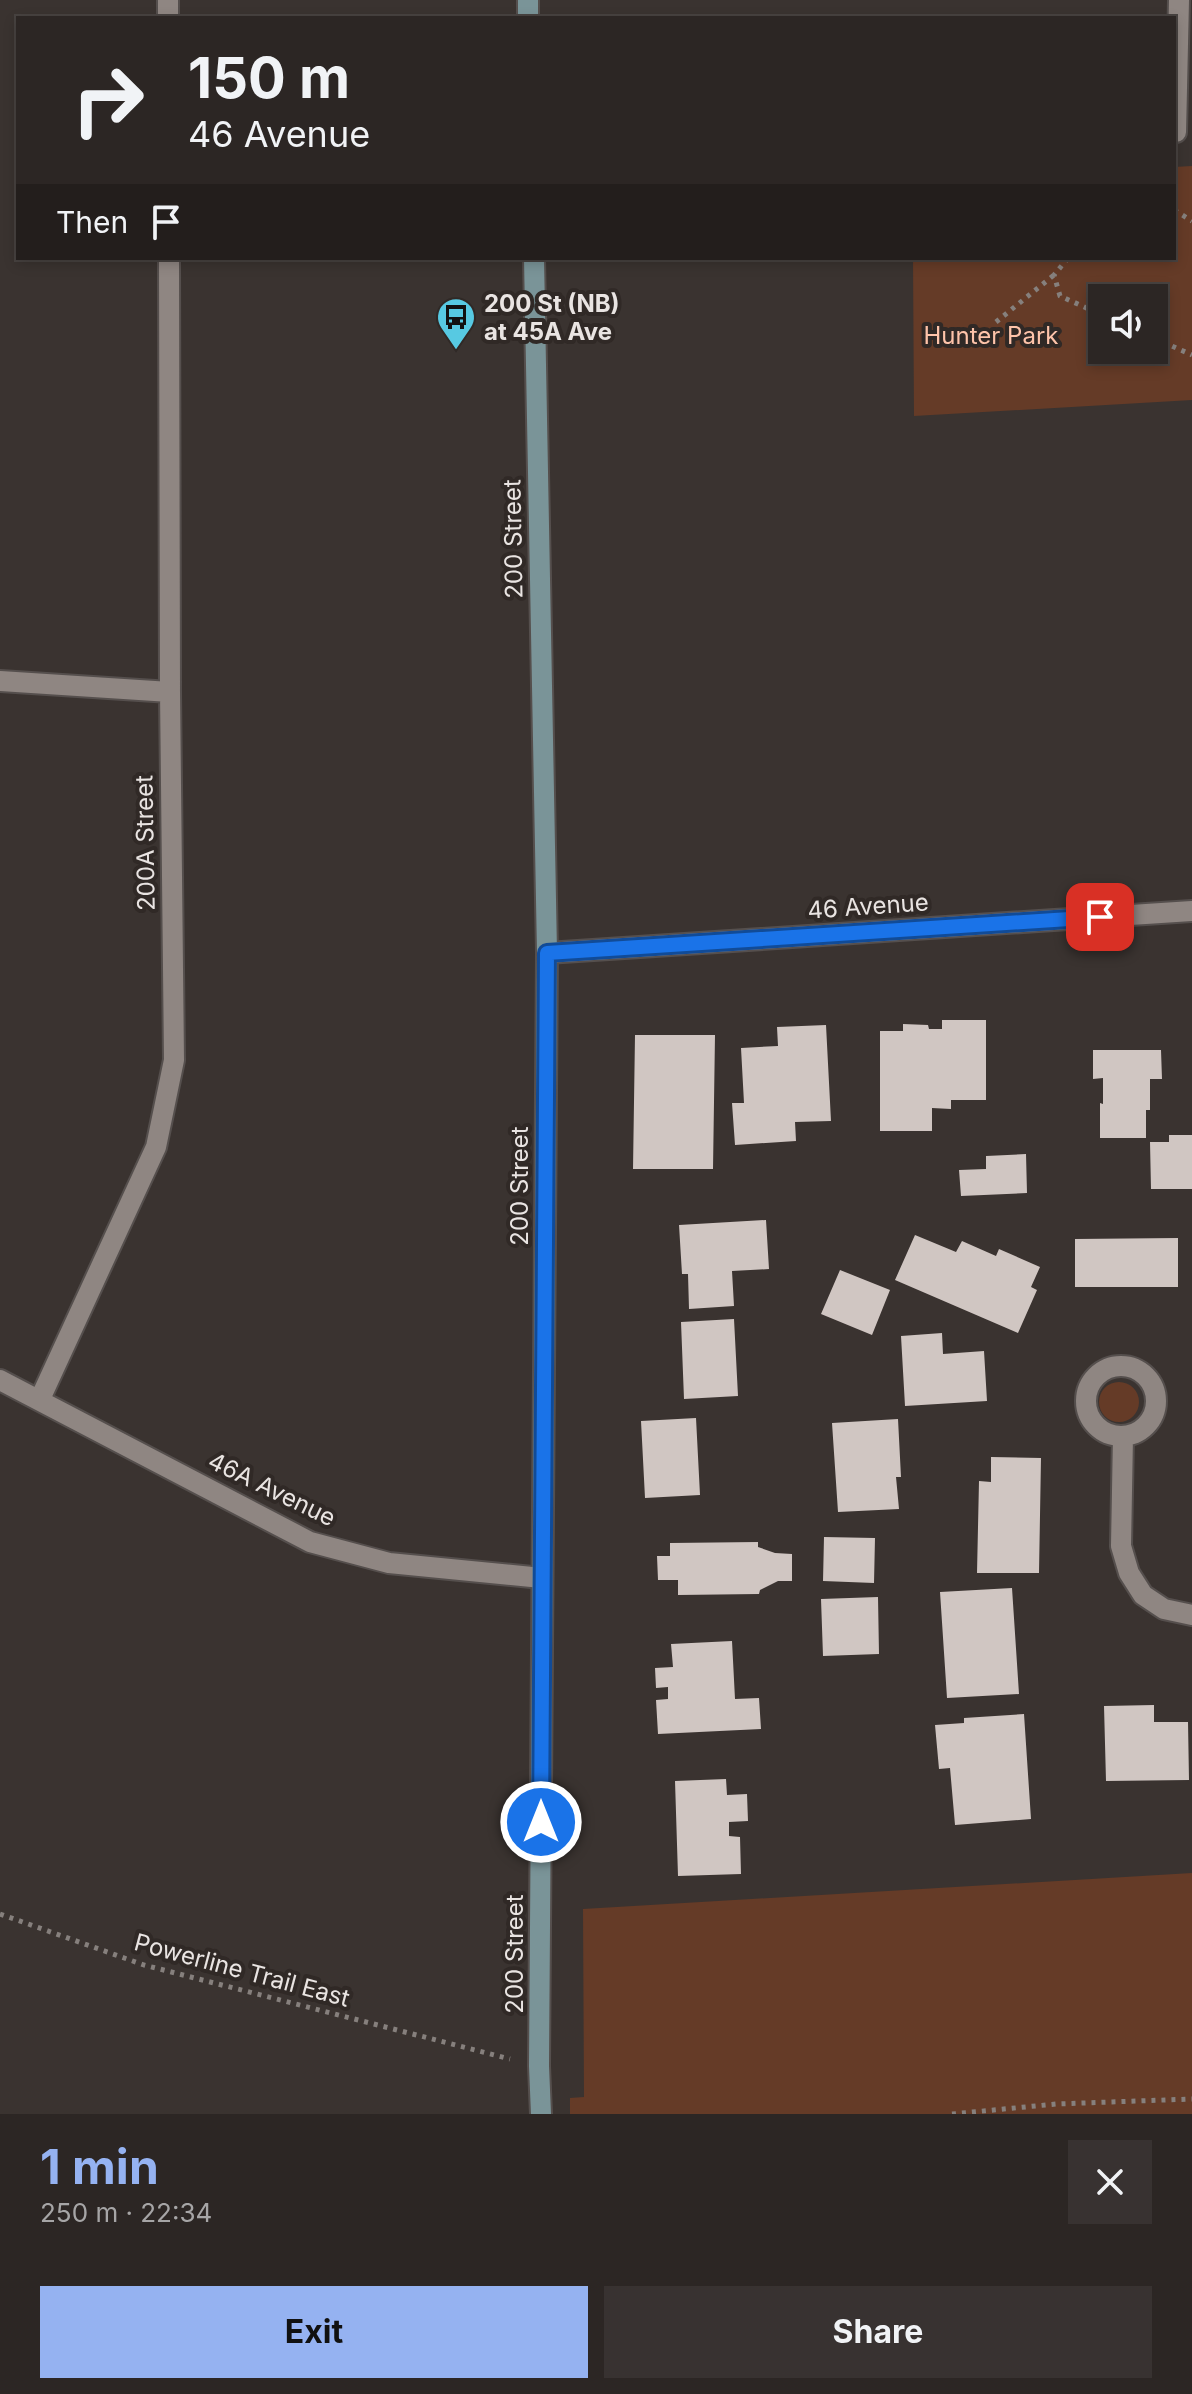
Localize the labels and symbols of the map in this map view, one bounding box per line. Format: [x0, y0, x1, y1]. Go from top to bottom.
place label: 200 St (NB) at 45A Ave [484, 289, 620, 346]
bus stop icon: 200 St (NB) at 45A Ave [435, 296, 477, 351]
park label: Hunter Park [924, 321, 1059, 350]
street label: 200 Street [497, 479, 529, 599]
street label: 200A Street [129, 775, 161, 911]
pin [1066, 883, 1134, 951]
street label: 46 Avenue [806, 887, 930, 925]
street label: 200 Street [505, 1126, 534, 1246]
street label: 46A Avenue [204, 1446, 340, 1532]
position arrow [499, 1780, 583, 1864]
street label: 200 Street [500, 1894, 529, 2014]
street label: Powerline Trail East [131, 1927, 353, 2013]

